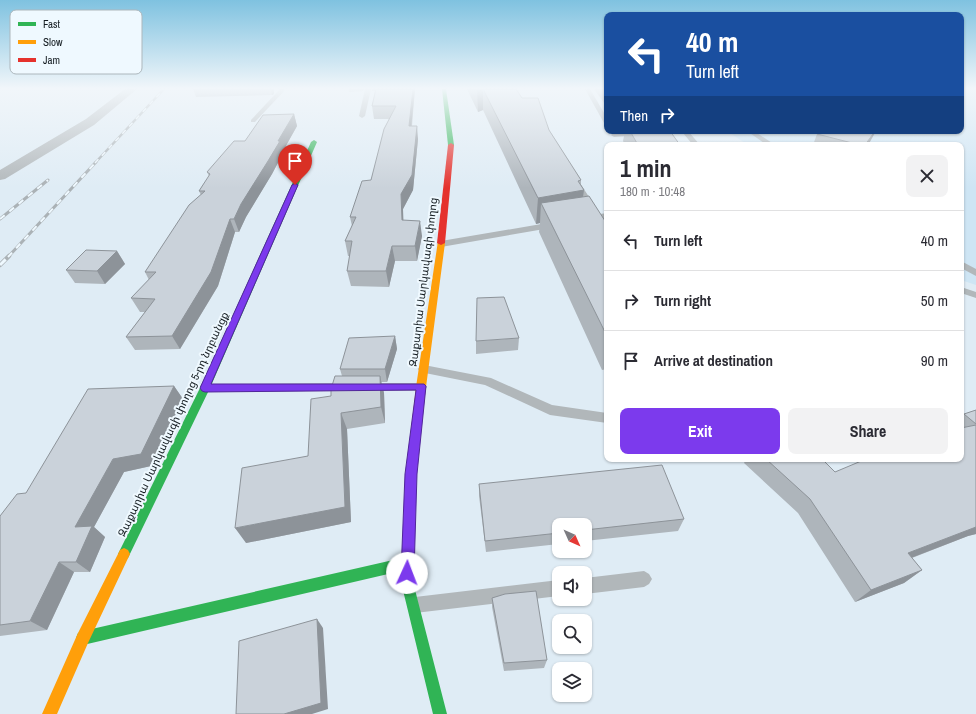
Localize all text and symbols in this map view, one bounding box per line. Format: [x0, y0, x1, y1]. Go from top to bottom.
legend [10, 10, 142, 74]
text: Fast [43, 17, 61, 31]
text: 40 m [686, 23, 738, 61]
icon: left [620, 28, 672, 80]
text: Slow [43, 35, 63, 49]
text: Jam [43, 53, 60, 67]
text: Turn left [686, 59, 739, 84]
icon: right [656, 104, 678, 126]
text: Then [620, 105, 648, 126]
pin [278, 144, 312, 185]
icon: arrive [284, 150, 306, 172]
text: 1 min [620, 152, 671, 184]
button: close [906, 155, 948, 197]
text: 180 m · 10:48 [620, 183, 685, 200]
street label: Զաքարիա Սարկավագի փողոց [406, 197, 440, 367]
icon: left [620, 230, 642, 252]
text: Turn left [654, 230, 702, 251]
text: 40 m [921, 230, 948, 251]
icon: right [620, 290, 642, 312]
text: Turn right [654, 290, 711, 311]
text: 50 m [921, 290, 948, 311]
street label: Զաքարիա Սարկավագի փողոց 5-րդ նրբանցք [115, 309, 231, 539]
icon: arrive [620, 350, 642, 372]
text: Arrive at destination [654, 350, 773, 371]
text: 90 m [921, 350, 948, 371]
button: Exit [620, 408, 780, 454]
button: Share [788, 408, 948, 454]
north arrow [552, 518, 592, 558]
map controls [552, 518, 592, 702]
position arrow [386, 552, 428, 594]
button: sound [552, 566, 592, 606]
button: search [552, 614, 592, 654]
button: layers [552, 662, 592, 702]

